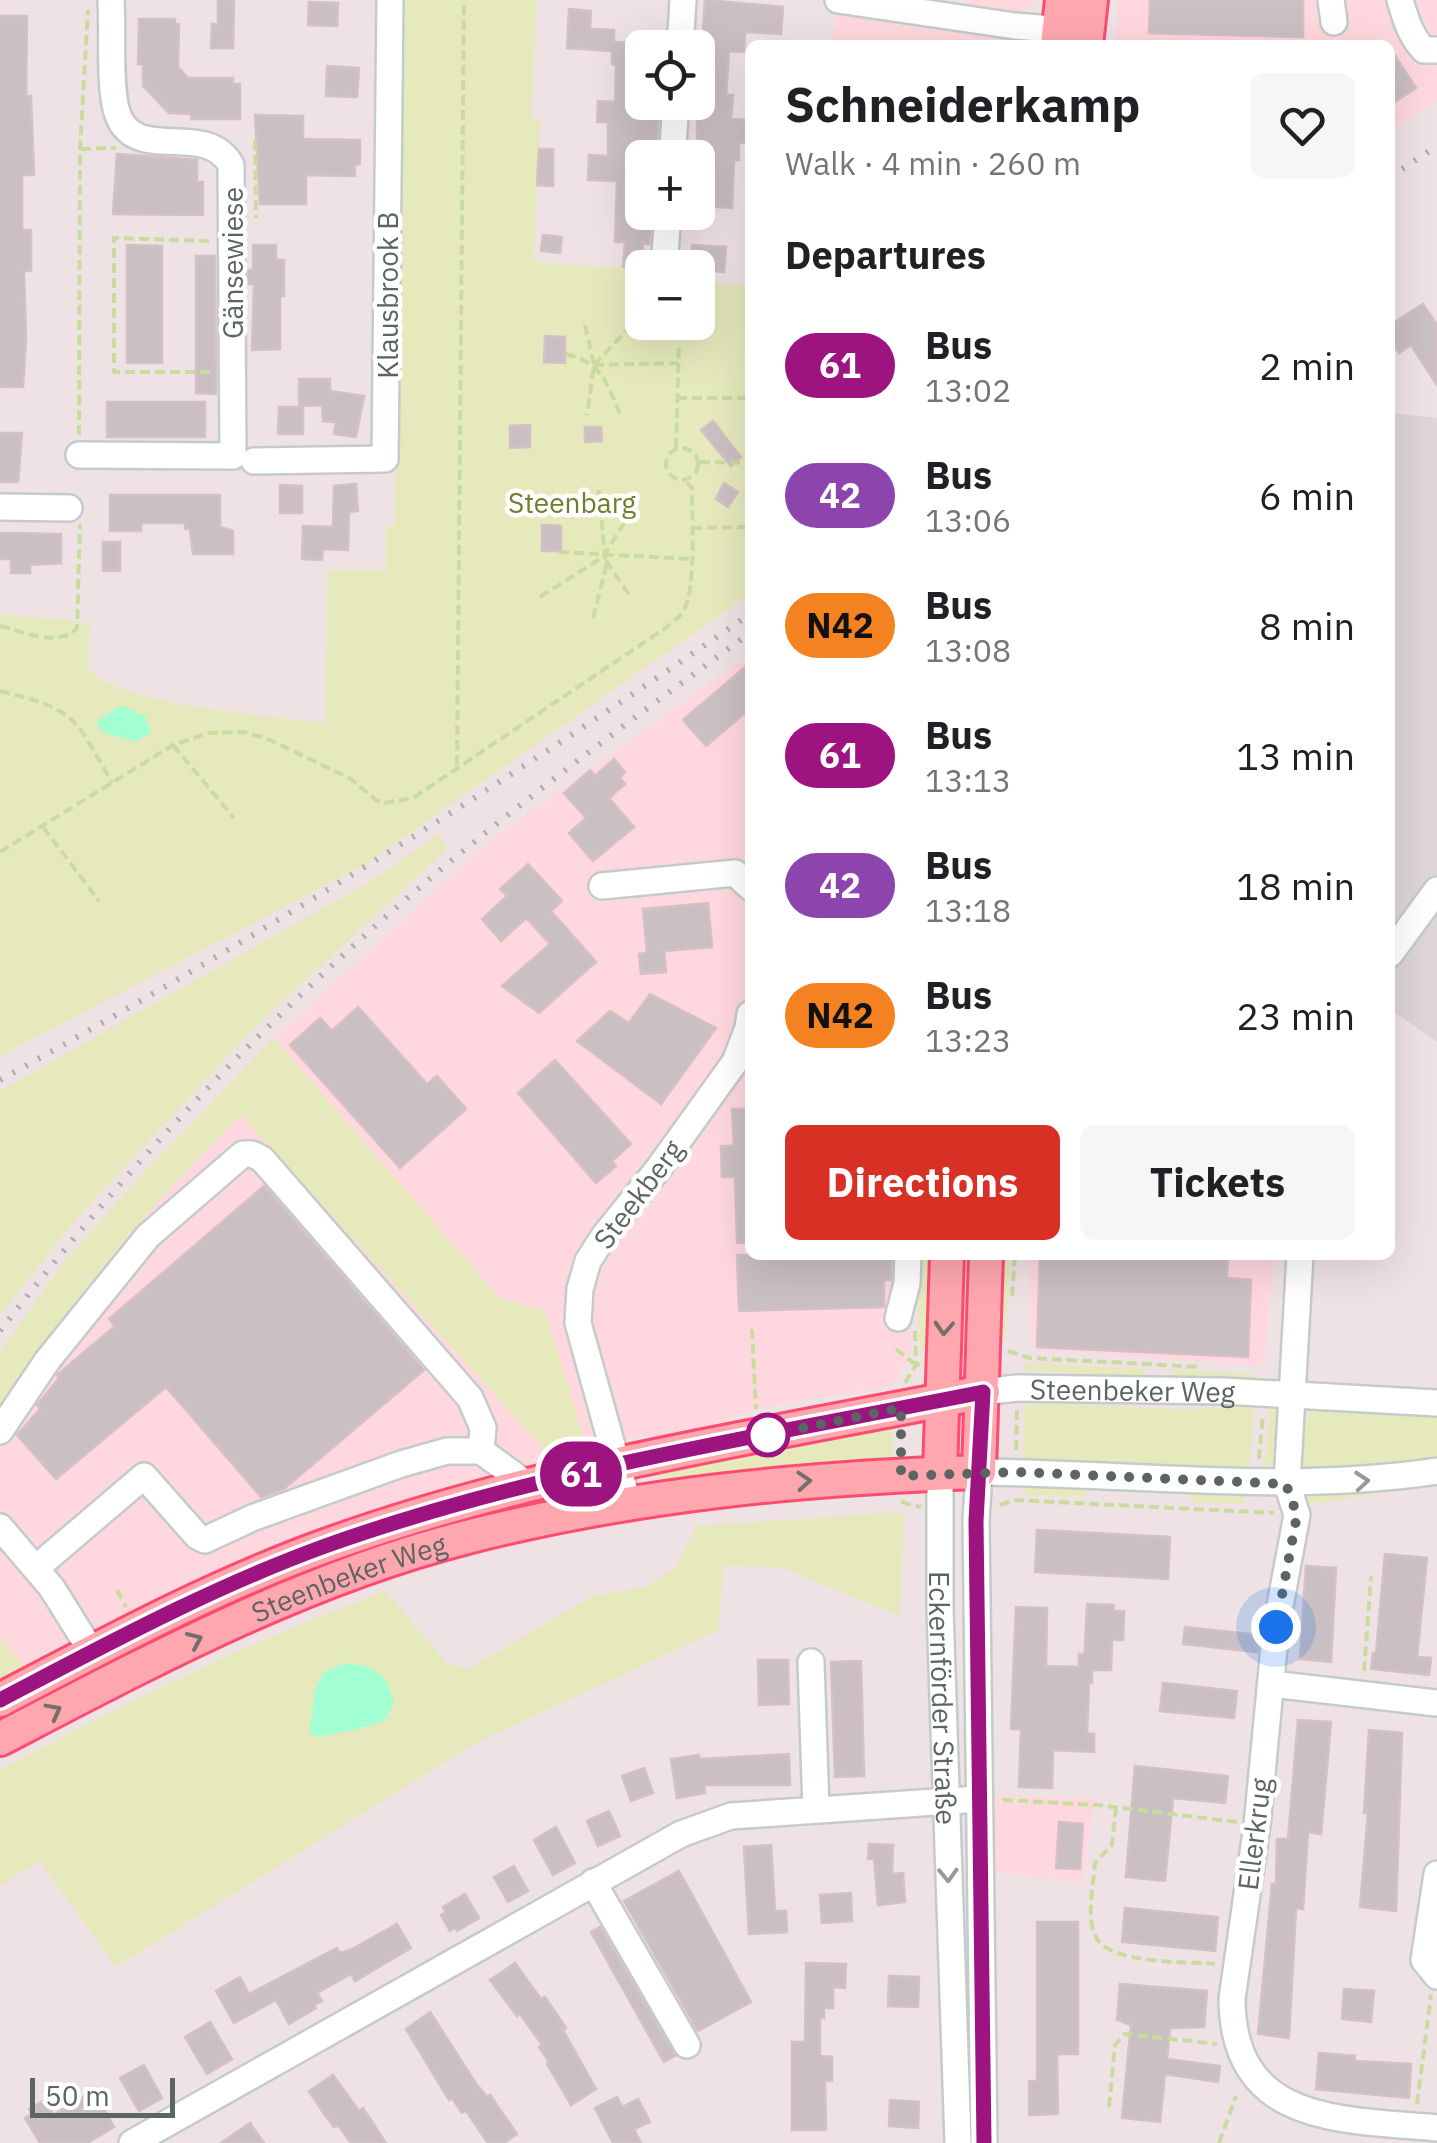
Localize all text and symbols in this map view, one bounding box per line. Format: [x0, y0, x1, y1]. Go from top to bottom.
map controls [625, 30, 715, 340]
button: locate [625, 30, 715, 120]
text: Schneiderkamp [785, 73, 1140, 135]
button: heart [1250, 73, 1355, 178]
button: + [625, 140, 715, 230]
text: Walk · 4 min · 260 m [785, 142, 1081, 184]
street label: Gänsewiese [214, 187, 251, 339]
street label: Klausbrook B [369, 211, 406, 379]
text: Departures [785, 230, 986, 279]
button: − [625, 250, 715, 340]
text: Bus [925, 320, 992, 369]
text: 2 min [1259, 341, 1355, 390]
text: 61 [819, 342, 861, 388]
text: 13:02 [925, 369, 1011, 411]
text: Bus [925, 450, 992, 499]
text: 6 min [1259, 471, 1355, 520]
text: 42 [819, 472, 861, 518]
park label: Steenbarg [508, 484, 636, 521]
text: 13:06 [925, 499, 1011, 541]
text: Bus [925, 580, 992, 629]
text: 8 min [1259, 601, 1355, 650]
text: N42 [806, 602, 874, 648]
text: 13:08 [925, 629, 1011, 671]
text: Bus [925, 710, 992, 759]
text: 13 min [1236, 731, 1355, 780]
text: 61 [819, 732, 861, 778]
text: 13:13 [925, 759, 1011, 801]
text: Bus [925, 840, 992, 889]
text: 18 min [1236, 861, 1355, 910]
text: 42 [819, 862, 861, 908]
text: 13:18 [925, 889, 1011, 931]
text: Bus [925, 970, 992, 1019]
text: 23 min [1236, 991, 1355, 1040]
text: N42 [806, 992, 874, 1038]
text: 13:23 [925, 1019, 1011, 1061]
button: Directions [785, 1125, 1060, 1240]
button: Tickets [1080, 1125, 1355, 1240]
street label: Steekberg [585, 1132, 691, 1256]
one-way arrow [934, 1320, 955, 1336]
street label: Steenbeker Weg [1030, 1370, 1237, 1410]
unlabelled marker [747, 1414, 789, 1456]
line badge: 61 [536, 1442, 626, 1506]
text: 61 [560, 1451, 602, 1497]
one-way arrow [1354, 1470, 1370, 1492]
one-way arrow [796, 1471, 812, 1492]
street label: Steenbeker Weg [245, 1525, 451, 1630]
street label: Eckernförder Straße [922, 1571, 966, 1825]
your location [1251, 1602, 1301, 1652]
one-way arrow [185, 1632, 203, 1652]
one-way arrow [43, 1704, 61, 1723]
street label: Ellerkrug [1229, 1776, 1279, 1892]
one-way arrow [938, 1868, 959, 1884]
scale bar [30, 2073, 175, 2118]
text: 50 m [45, 2077, 110, 2114]

